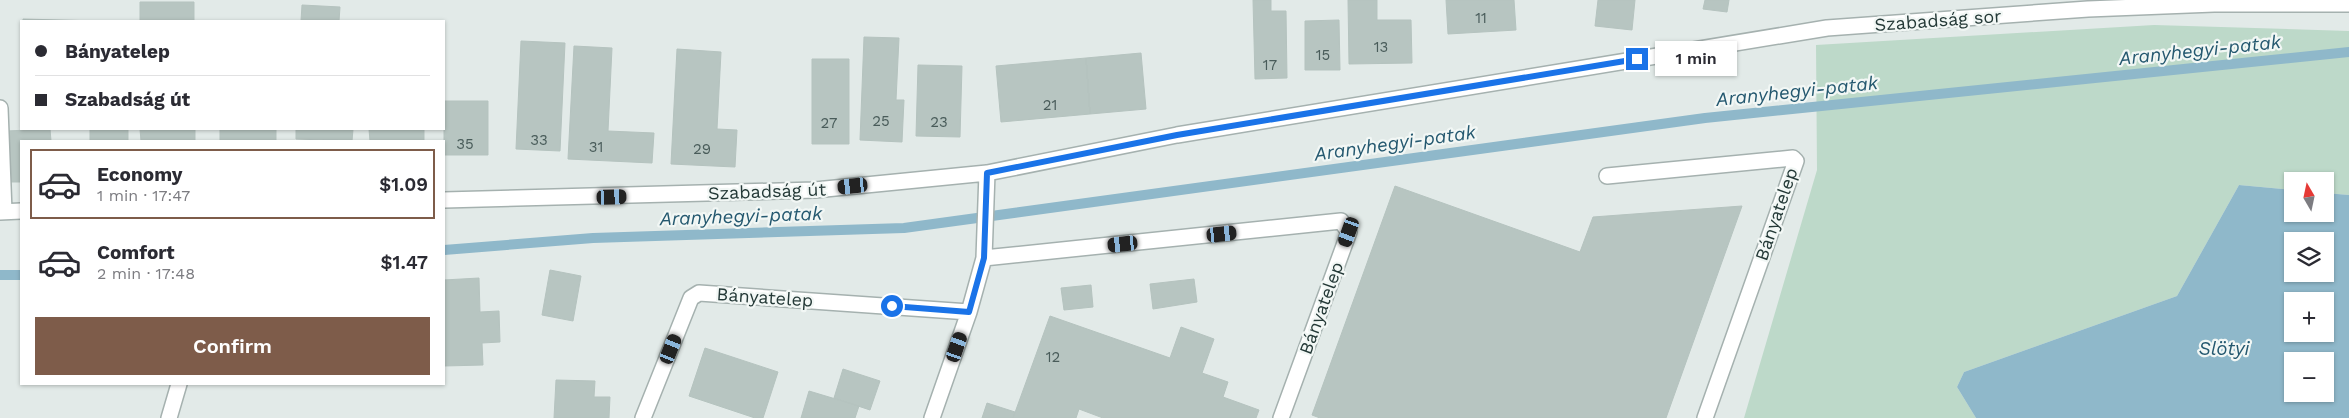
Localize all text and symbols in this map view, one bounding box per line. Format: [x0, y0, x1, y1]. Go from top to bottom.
street label: Szabadság sor [1874, 5, 2002, 35]
house number: 11 [1475, 9, 1487, 27]
water label: Aranyhegyi-patak [2117, 30, 2283, 70]
house number: 13 [1374, 38, 1388, 56]
text: Bányatelep [65, 40, 170, 63]
callout: 1 min [1654, 42, 1737, 76]
house number: 15 [1316, 46, 1330, 64]
route end [1626, 48, 1648, 70]
text: 1 min [1675, 49, 1717, 68]
house number: 17 [1263, 56, 1277, 74]
water label: Aranyhegyi-patak [1714, 71, 1880, 111]
text: Szabadság út [65, 88, 190, 111]
house number: 21 [1043, 96, 1057, 114]
house number: 25 [872, 112, 890, 130]
house number: 23 [930, 113, 948, 131]
house number: 27 [821, 114, 837, 132]
water label: Aranyhegyi-patak [1312, 120, 1478, 166]
house number: 33 [530, 131, 548, 149]
house number: 35 [456, 135, 474, 153]
house number: 31 [589, 138, 603, 156]
house number: 29 [693, 140, 711, 158]
icon: car [37, 162, 82, 207]
text: Economy [97, 163, 182, 186]
street label: Bányatelep [1750, 165, 1802, 263]
north arrow [2284, 172, 2334, 222]
map controls [2284, 172, 2334, 402]
text: $1.09 [379, 173, 428, 196]
car [837, 177, 868, 195]
street label: Szabadság út [708, 178, 827, 204]
text: 1 min · 17:47 [97, 186, 190, 205]
car [596, 189, 627, 205]
water label: Aranyhegyi-patak [658, 202, 823, 230]
car [1336, 215, 1361, 249]
car [1206, 225, 1237, 243]
button: layers [2284, 232, 2334, 282]
car [1107, 235, 1138, 253]
icon: car [37, 240, 82, 285]
text: Comfort [97, 241, 175, 264]
text: $1.47 [381, 251, 428, 274]
street label: Bányatelep [1295, 259, 1347, 357]
text: 2 min · 17:48 [97, 264, 195, 283]
street label: Bányatelep [716, 283, 814, 311]
button: + [2284, 292, 2334, 342]
route start [881, 295, 903, 317]
button: Confirm [35, 317, 430, 375]
car [945, 330, 968, 364]
car [658, 332, 683, 366]
water label: Slötyi [2199, 337, 2250, 360]
house number: 12 [1046, 348, 1060, 366]
button: − [2284, 352, 2334, 402]

